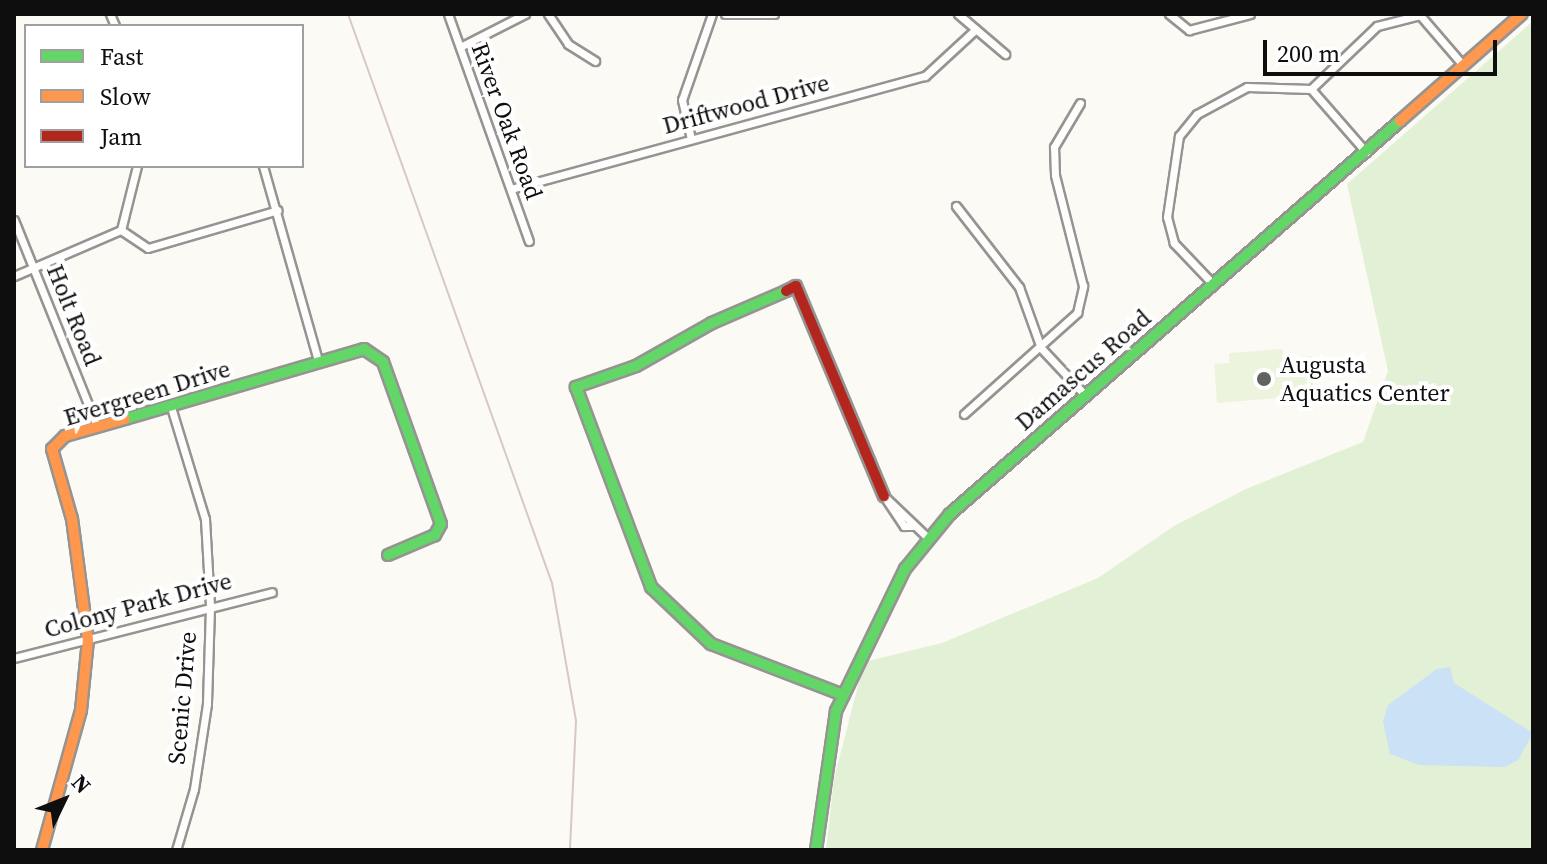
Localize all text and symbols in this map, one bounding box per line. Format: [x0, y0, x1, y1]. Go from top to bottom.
legend [24, 24, 304, 168]
scale bar [1267, 24, 1501, 74]
text: 200 m [1277, 37, 1340, 70]
street label: River Oak Road [465, 39, 549, 203]
text: Fast [100, 40, 143, 73]
street label: Driftwood Drive [660, 68, 832, 140]
text: Slow [100, 80, 151, 113]
text: Jam [100, 120, 142, 153]
street label: Holt Road [41, 260, 107, 370]
street label: Damascus Road [1010, 304, 1156, 436]
place label: Augusta Aquatics Center [1280, 351, 1450, 407]
street label: Evergreen Drive [60, 354, 234, 432]
marker: Augusta Aquatics Center [1255, 370, 1273, 388]
street label: Colony Park Drive [41, 566, 235, 644]
street label: Scenic Drive [162, 630, 202, 766]
north arrow [24, 760, 104, 840]
text: N [65, 768, 98, 800]

